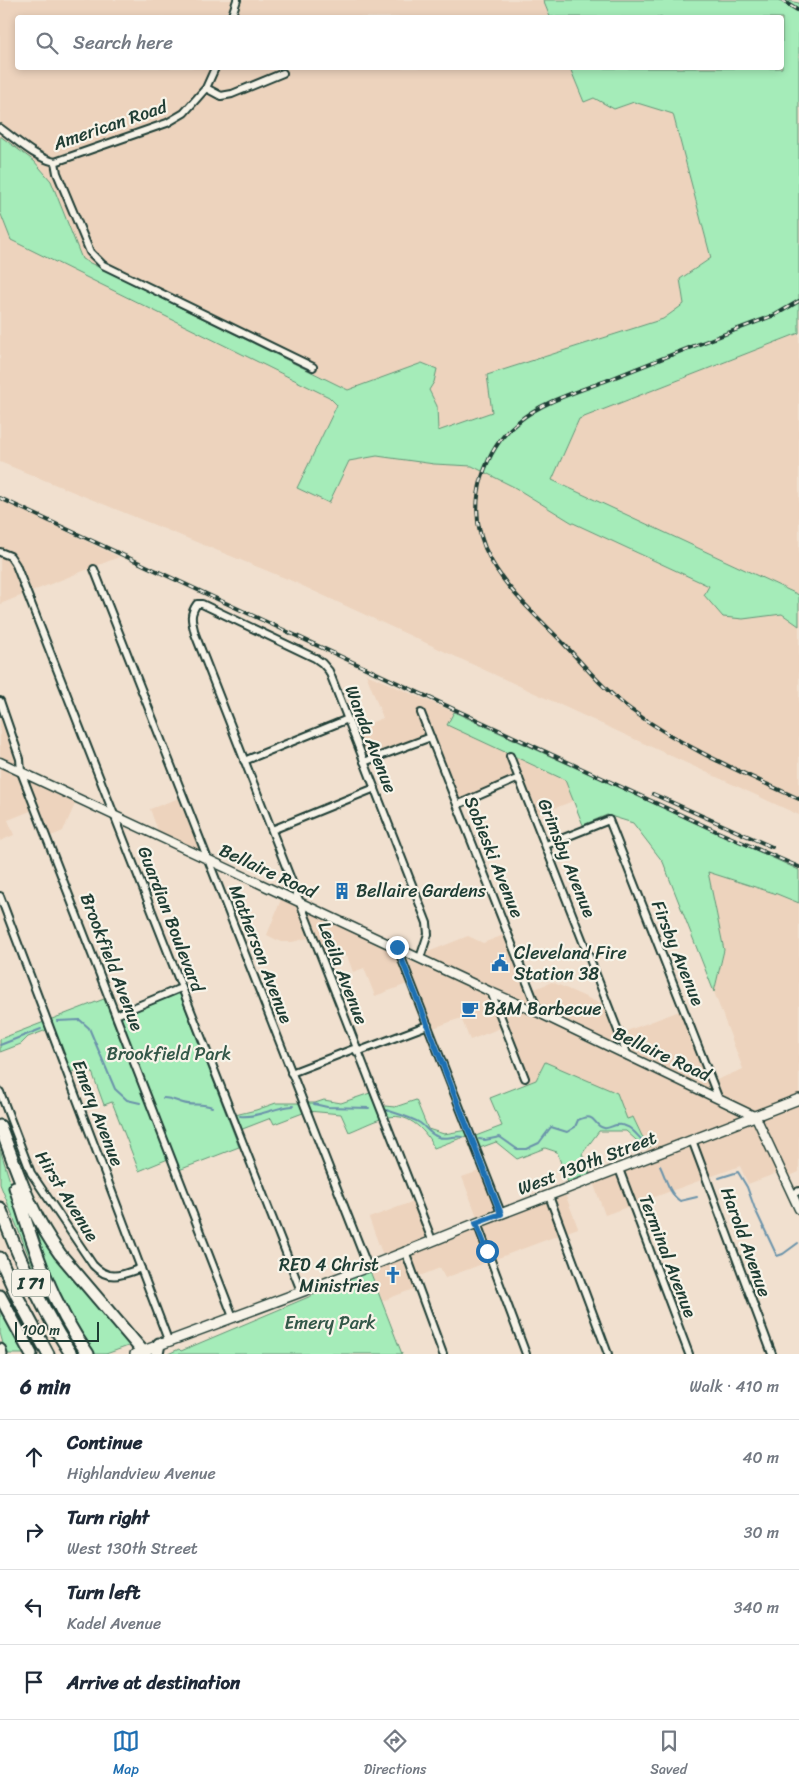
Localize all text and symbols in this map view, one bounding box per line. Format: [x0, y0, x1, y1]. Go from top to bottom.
search box [15, 15, 784, 70]
text: Search here [73, 26, 173, 59]
icon: search [33, 29, 61, 57]
street label: American Road [48, 90, 173, 160]
street label: Wanda Avenue [336, 680, 406, 798]
street label: Sobieski Avenue [455, 791, 533, 923]
street label: Grimsby Avenue [529, 794, 606, 923]
street label: Bellaire Road [214, 834, 324, 908]
street label: Guardian Boulevard [128, 841, 214, 998]
place label: Bellaire Gardens [356, 875, 487, 907]
street label: Matherson Avenue [220, 880, 302, 1029]
building icon: Bellaire Gardens [332, 881, 352, 901]
street label: Brookfield Avenue [71, 888, 153, 1036]
street label: Firsby Avenue [642, 895, 714, 1011]
street label: Leeila Avenue [309, 917, 377, 1029]
route end [386, 936, 409, 959]
place label: Cleveland Fire Station 38 [514, 937, 627, 990]
public building icon: Cleveland Fire Station 38 [490, 953, 510, 973]
place label: B&M Barbecue [484, 993, 602, 1025]
cafe icon: B&M Barbecue [460, 999, 480, 1019]
street label: Bellaire Road [608, 1017, 718, 1091]
park label: Brookfield Park [107, 1038, 231, 1070]
street label: Emery Avenue [63, 1055, 133, 1171]
street label: West 130th Street [513, 1122, 662, 1204]
street label: Hirst Avenue [26, 1144, 108, 1248]
street label: Harold Avenue [711, 1182, 781, 1302]
street label: Terminal Avenue [630, 1190, 706, 1323]
route start [476, 1240, 499, 1263]
place label: RED 4 Christ Ministries [279, 1249, 380, 1302]
church icon: RED 4 Christ Ministries [383, 1265, 403, 1285]
road number: I 71 [12, 1270, 50, 1296]
park label: Emery Park [284, 1307, 376, 1339]
text: 100 m [22, 1318, 60, 1343]
scale bar [15, 1319, 99, 1342]
text: 6 min [20, 1368, 71, 1406]
text: Walk · 410 m [690, 1372, 779, 1401]
text: Continue [67, 1426, 143, 1459]
icon: ahead [20, 1443, 48, 1471]
text: 40 m [742, 1443, 779, 1472]
text: Highlandview Avenue [67, 1459, 216, 1488]
text: Turn right [67, 1501, 149, 1534]
icon: right [20, 1518, 48, 1546]
text: 30 m [744, 1518, 779, 1547]
text: West 130th Street [67, 1534, 198, 1563]
text: Turn left [67, 1576, 140, 1609]
icon: left [20, 1593, 48, 1621]
text: 340 m [734, 1593, 779, 1622]
text: Kadel Avenue [67, 1609, 161, 1638]
text: Arrive at destination [67, 1666, 240, 1699]
icon: arrive [20, 1668, 48, 1696]
tab: Map [112, 1727, 140, 1782]
tab: Directions [364, 1727, 426, 1782]
tab: Saved [650, 1727, 687, 1782]

